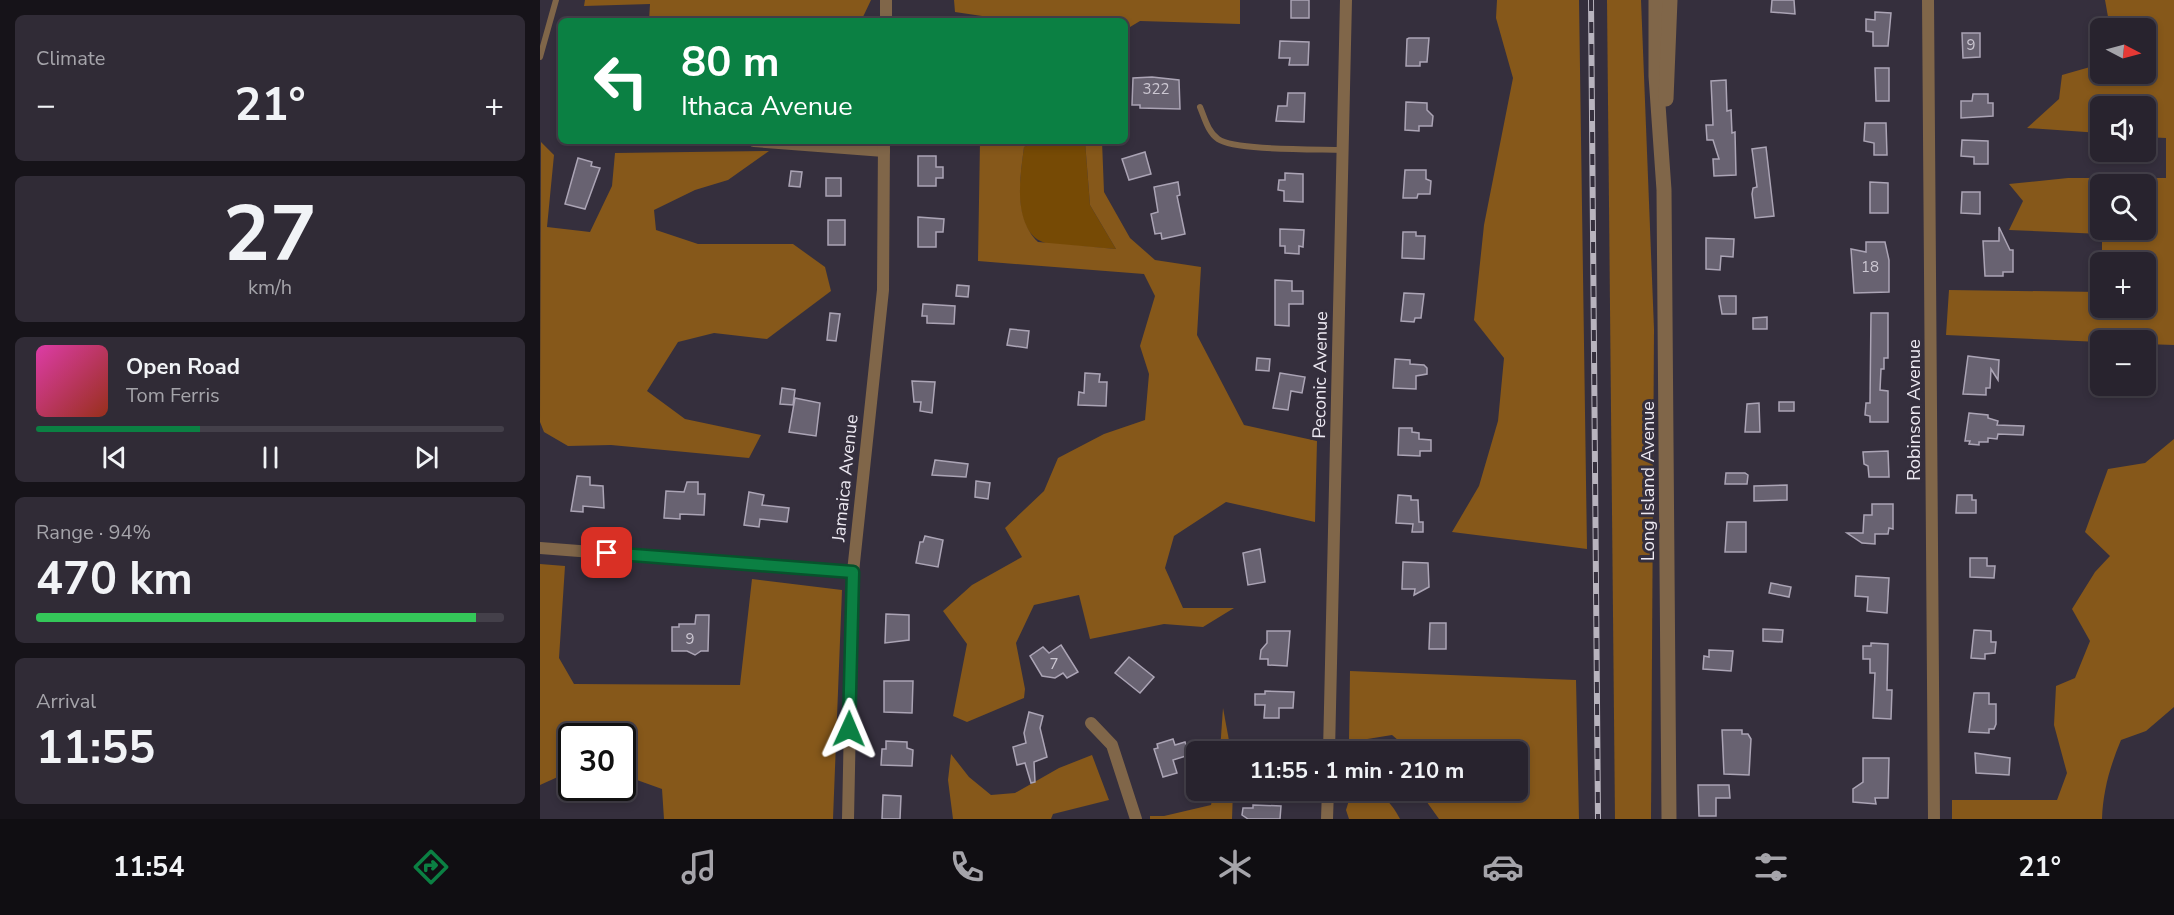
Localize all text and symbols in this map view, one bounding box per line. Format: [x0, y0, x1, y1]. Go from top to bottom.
north arrow [2090, 18, 2156, 84]
map controls [2090, 18, 2156, 396]
text: 80 m [681, 34, 780, 91]
house number: 9 [1966, 35, 1976, 55]
icon: left [582, 42, 660, 120]
text: Climate [36, 45, 105, 72]
text: 21° [234, 75, 306, 136]
house number: 322 [1142, 79, 1170, 99]
text: − [36, 83, 56, 128]
text: + [484, 83, 504, 128]
text: Ithaca Avenue [681, 88, 853, 125]
button: sound [2090, 96, 2156, 162]
button: search [2090, 174, 2156, 240]
text: 27 [223, 181, 317, 288]
button: + [2090, 252, 2156, 318]
house number: 18 [1861, 257, 1879, 277]
text: km/h [248, 274, 292, 301]
street label: Peconic Avenue [1307, 311, 1333, 439]
button: − [2090, 330, 2156, 396]
street label: Robinson Avenue [1902, 339, 1926, 481]
text: Open Road [126, 352, 240, 382]
text: Tom Ferris [126, 382, 220, 409]
street label: Long Island Avenue [1636, 401, 1660, 561]
street label: Jamaica Avenue [826, 413, 864, 544]
icon: previous [98, 441, 131, 474]
icon: pause [254, 441, 287, 474]
icon: next [410, 441, 443, 474]
text: Range · 94% [36, 519, 151, 546]
pin [581, 527, 632, 578]
icon: arrive [590, 536, 623, 569]
text: 470 km [36, 549, 193, 610]
house number: 9 [685, 629, 695, 649]
house number: 7 [1049, 654, 1059, 674]
text: Arrival [36, 688, 96, 715]
position arrow [817, 697, 881, 761]
text: 11:55 [36, 718, 155, 779]
speed limit sign: 30 [558, 723, 636, 801]
text: 11:55 · 1 min · 210 m [1250, 756, 1464, 786]
icon: directions [410, 846, 452, 888]
icon: music [678, 846, 720, 888]
icon: phone [946, 846, 988, 888]
icon: climate [1214, 846, 1256, 888]
icon: car [1482, 846, 1524, 888]
icon: filters [1750, 846, 1792, 888]
text: 11:54 [113, 849, 184, 886]
text: 21° [2018, 849, 2061, 886]

